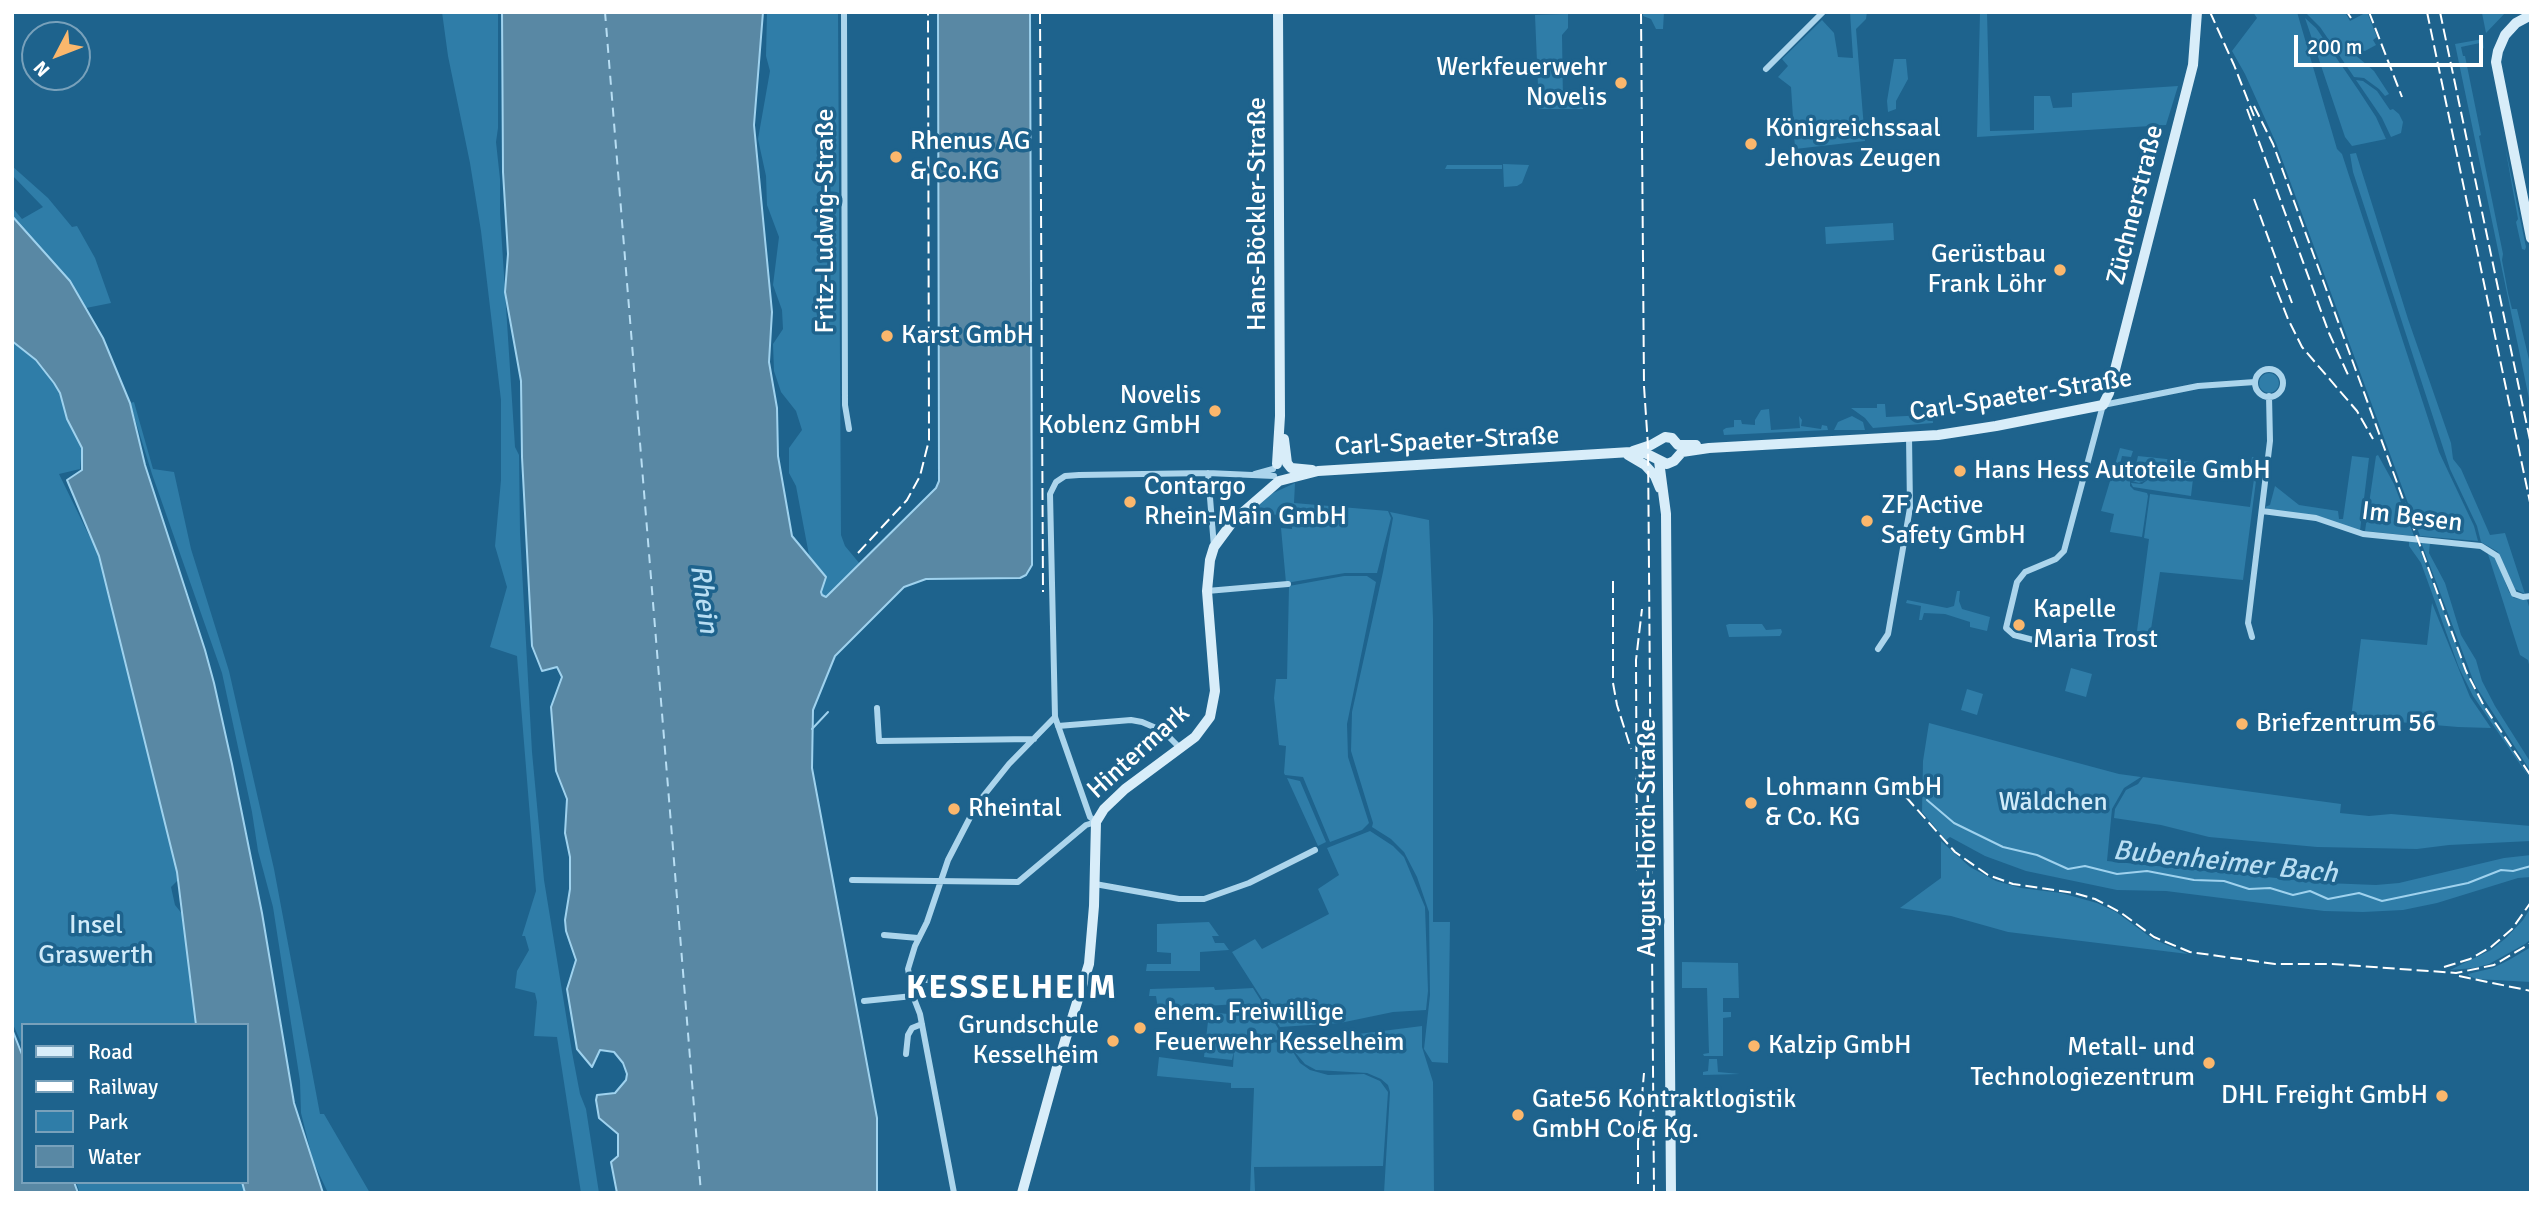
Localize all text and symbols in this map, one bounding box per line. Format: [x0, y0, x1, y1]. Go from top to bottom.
north arrow [21, 21, 91, 91]
scale bar [2298, 21, 2487, 65]
text: 200 m [2307, 34, 2362, 60]
place label: Werkfeuerwehr Novelis [1436, 52, 1607, 114]
text: N [29, 56, 55, 82]
marker: Werkfeuerwehr Novelis [1613, 75, 1629, 91]
street label: Hans-Böckler-Straße [1242, 97, 1274, 331]
street label: Fritz-Ludwig-Straße [810, 108, 842, 334]
place label: Königreichssaal Jehovas Zeugen [1765, 113, 1941, 174]
street label: Züchnerstraße [2101, 122, 2171, 288]
place label: Rhenus AG & Co.KG [910, 126, 1031, 188]
marker: Königreichssaal Jehovas Zeugen [1743, 136, 1759, 152]
marker: Rhenus AG & Co.KG [888, 149, 904, 165]
place label: Gerüstbau Frank Löhr [1927, 239, 2046, 300]
marker: Gerüstbau Frank Löhr [2052, 262, 2068, 278]
place label: Karst GmbH [901, 320, 1034, 352]
marker: Karst GmbH [879, 328, 895, 344]
street label: Carl-Spaeter-Straße [1907, 363, 2135, 429]
place label: Novelis Koblenz GmbH [1038, 380, 1201, 442]
marker: Novelis Koblenz GmbH [1207, 403, 1223, 419]
street label: Carl-Spaeter-Straße [1334, 421, 1560, 463]
place label: Hans Hess Autoteile GmbH [1974, 455, 2271, 487]
marker: Hans Hess Autoteile GmbH [1952, 463, 1968, 479]
place label: Contargo Rhein-Main GmbH [1144, 471, 1347, 532]
place label: ZF Active Safety GmbH [1881, 490, 2026, 552]
marker: Contargo Rhein-Main GmbH [1122, 494, 1138, 510]
street label: Im Besen [2360, 496, 2464, 540]
marker: ZF Active Safety GmbH [1859, 513, 1875, 529]
water label: Rhein [682, 563, 724, 635]
place label: Kapelle Maria Trost [2033, 594, 2158, 656]
marker: Kapelle Maria Trost [2011, 617, 2027, 633]
street label: Hintermark [1081, 698, 1197, 806]
place label: Briefzentrum 56 [2256, 708, 2436, 740]
marker: Briefzentrum 56 [2234, 716, 2250, 732]
street label: August-Horch-Straße [1632, 719, 1664, 957]
place label: Lohmann GmbH & Co. KG [1765, 772, 1942, 834]
park label: Wäldchen [1998, 787, 2108, 819]
place label: Rheintal [968, 793, 1062, 825]
marker: Lohmann GmbH & Co. KG [1743, 795, 1759, 811]
marker: Rheintal [946, 801, 962, 817]
water label: Bubenheimer Bach [2111, 835, 2339, 891]
park label: Insel Graswerth [38, 910, 154, 972]
district label: KESSELHEIM [907, 969, 1117, 1009]
place label: ehem. Freiwillige Feuerwehr Kesselheim [1154, 997, 1404, 1058]
place label: Grundschule Kesselheim [958, 1010, 1099, 1072]
marker: ehem. Freiwillige Feuerwehr Kesselheim [1132, 1020, 1148, 1036]
legend [21, 1023, 248, 1184]
place label: Kalzip GmbH [1768, 1030, 1912, 1062]
place label: Metall- und Technologiezentrum [1971, 1032, 2195, 1094]
marker: Grundschule Kesselheim [1105, 1033, 1121, 1049]
marker: Kalzip GmbH [1746, 1038, 1762, 1054]
text: Road [88, 1039, 133, 1065]
marker: Metall- und Technologiezentrum [2201, 1055, 2217, 1071]
text: Railway [88, 1074, 158, 1100]
place label: DHL Freight GmbH [2221, 1080, 2428, 1112]
place label: Gate56 Kontraktlogistik GmbH Co & Kg. [1532, 1084, 1796, 1146]
marker: DHL Freight GmbH [2434, 1088, 2450, 1104]
marker: Gate56 Kontraktlogistik GmbH Co & Kg. [1510, 1107, 1526, 1123]
text: Park [88, 1109, 128, 1135]
text: Water [88, 1144, 141, 1170]

